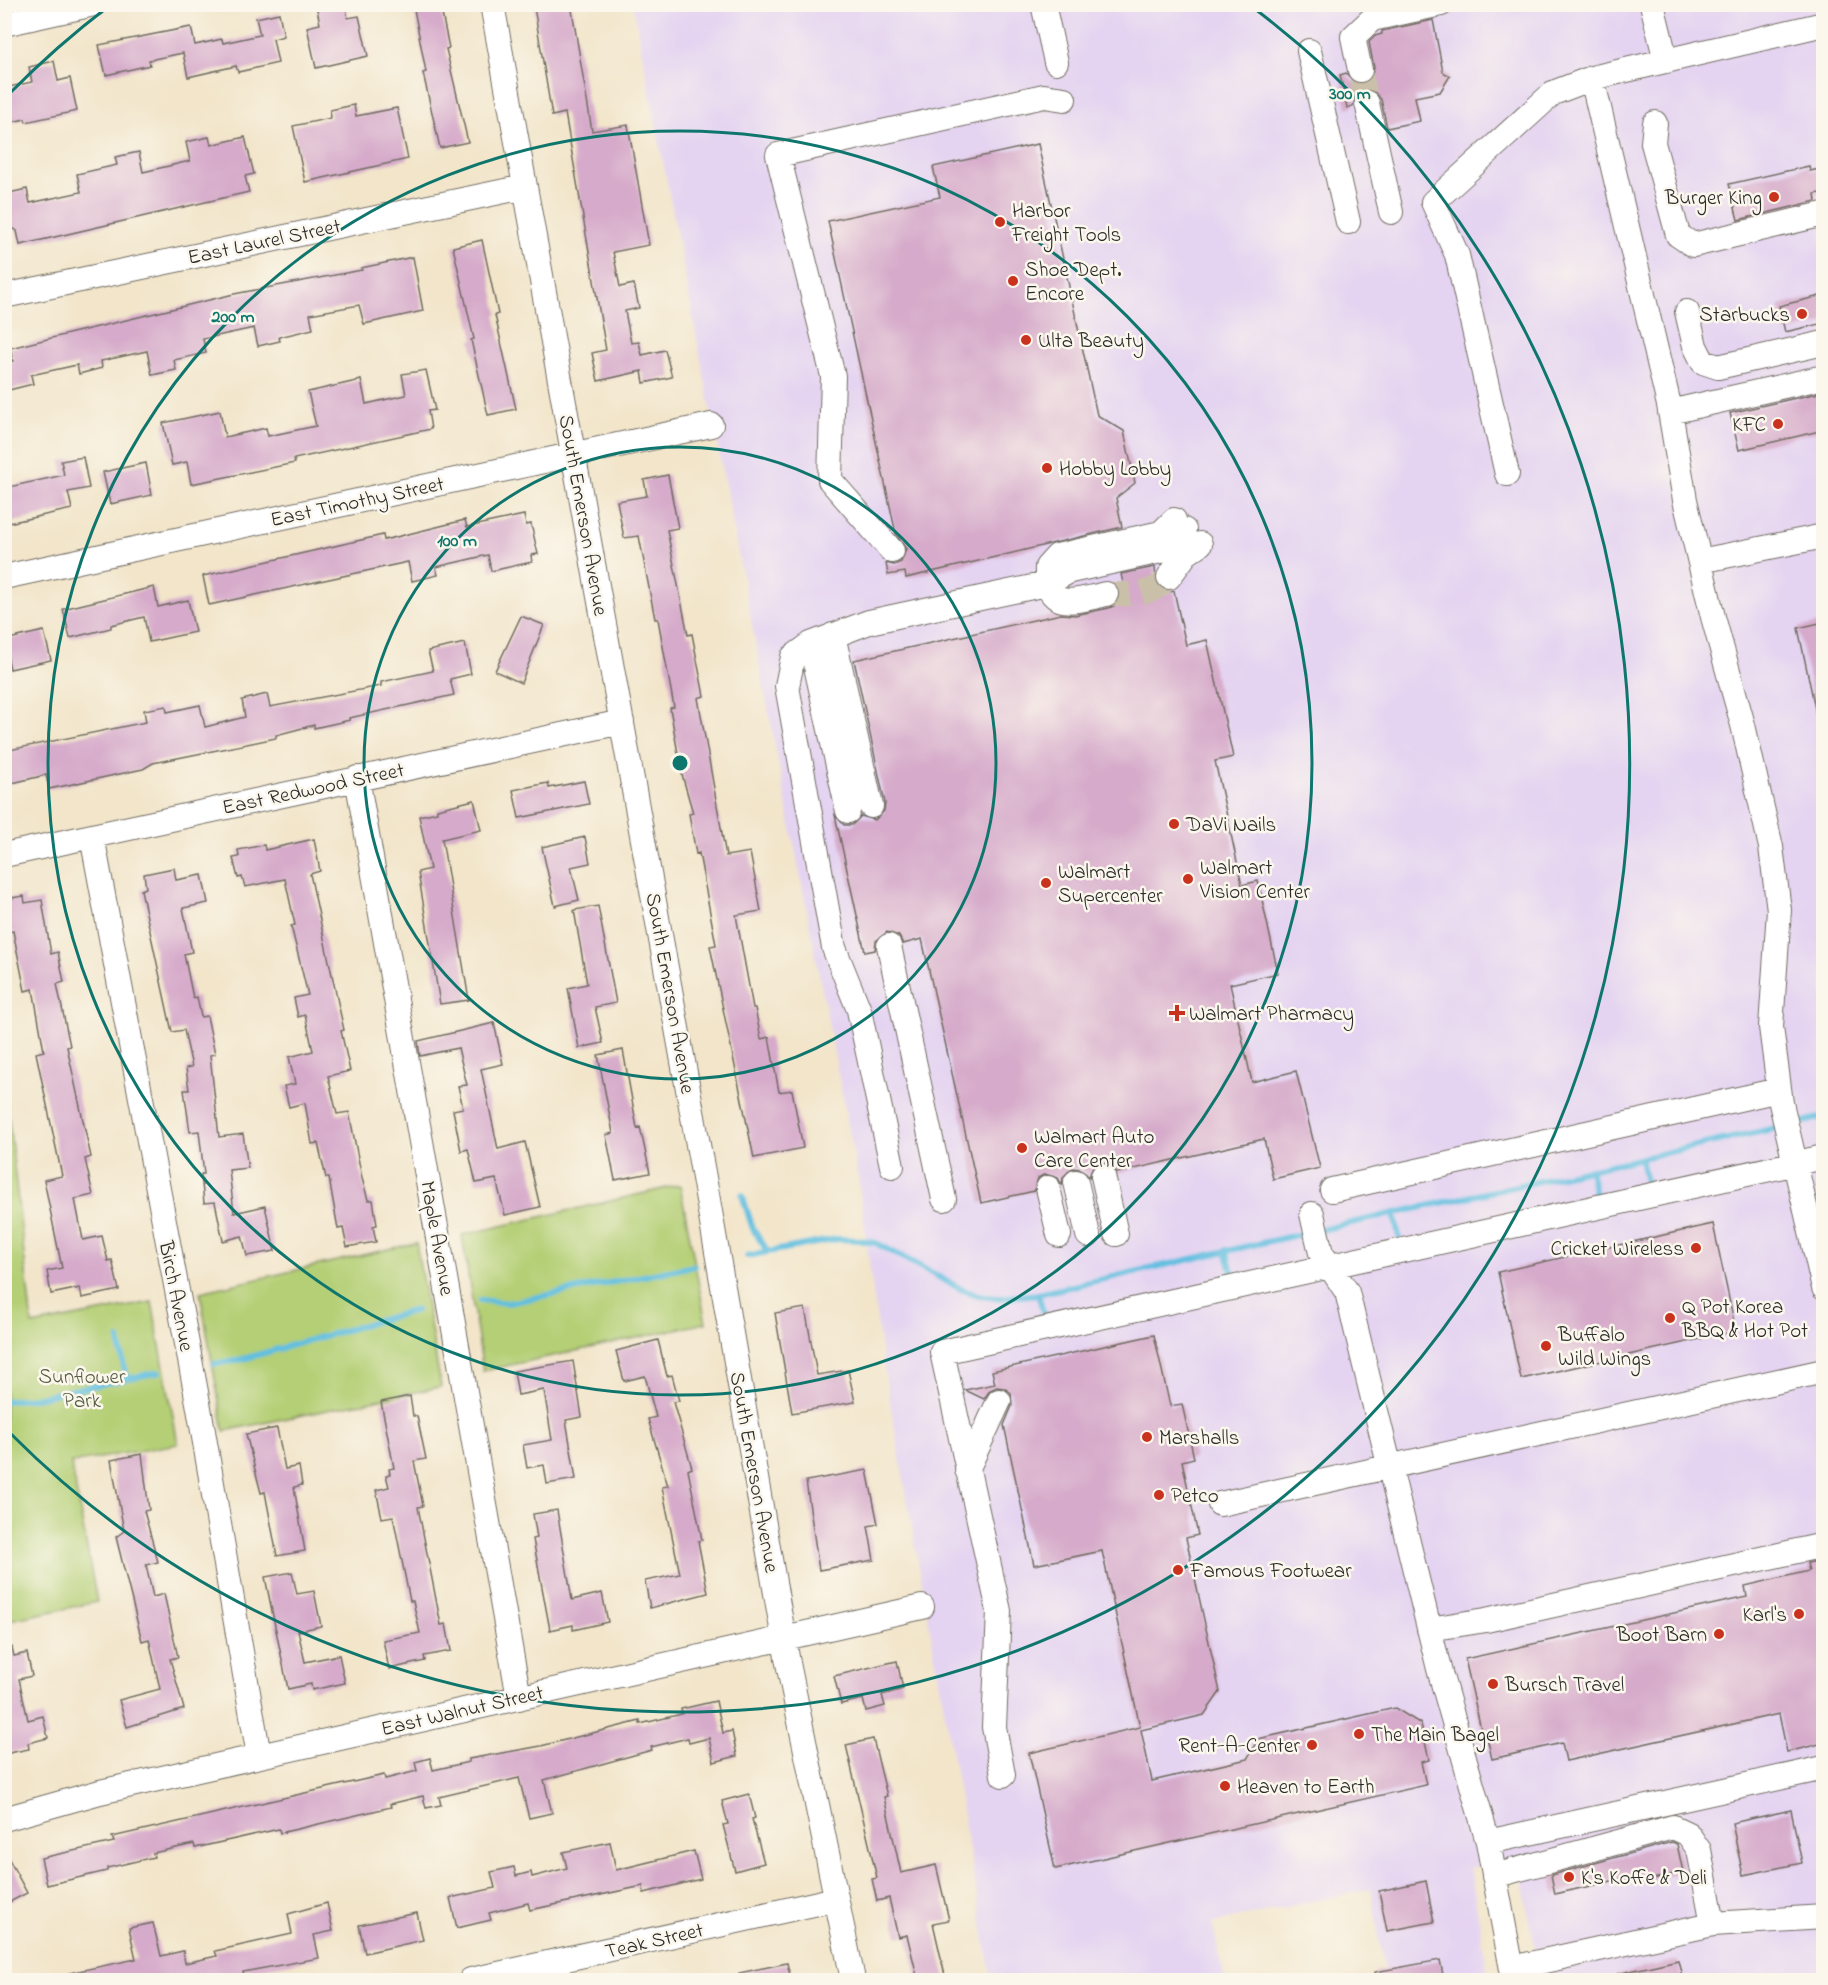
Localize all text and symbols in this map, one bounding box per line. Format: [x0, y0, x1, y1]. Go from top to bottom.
text: 300 m [1328, 82, 1371, 108]
place label: Burger King [1664, 184, 1762, 216]
marker: Burger King [1767, 190, 1781, 204]
place label: Harbor Freight Tools [1011, 197, 1121, 253]
street label: East Laurel Street [185, 212, 344, 274]
marker: Harbor Freight Tools [993, 215, 1007, 229]
place label: Shoe Dept. Encore [1025, 256, 1122, 310]
marker: Shoe Dept. Encore [1006, 274, 1020, 288]
place label: Starbucks [1699, 301, 1790, 331]
text: 200 m [211, 305, 255, 331]
marker: Starbucks [1795, 307, 1809, 321]
place label: Ulta Beauty [1038, 327, 1144, 359]
marker: Ulta Beauty [1019, 333, 1033, 347]
place label: KFC [1732, 411, 1766, 441]
street label: South Emerson Avenue [550, 412, 615, 619]
marker: KFC [1771, 417, 1785, 431]
place label: Hobby Lobby [1059, 455, 1171, 487]
marker: Hobby Lobby [1040, 461, 1054, 475]
street label: East Timothy Street [268, 470, 448, 538]
text: 100 m [437, 529, 477, 555]
centre of rings [670, 753, 690, 773]
street label: East Redwood Street [220, 756, 407, 824]
place label: DaVi Nails [1185, 811, 1276, 841]
marker: DaVi Nails [1167, 817, 1181, 831]
place label: Walmart Vision Center [1199, 854, 1310, 908]
place label: Walmart Supercenter [1058, 858, 1163, 912]
marker: Walmart Vision Center [1181, 872, 1195, 886]
marker: Walmart Supercenter [1039, 876, 1053, 890]
street label: South Emerson Avenue [637, 890, 702, 1097]
place label: Walmart Pharmacy [1189, 1000, 1354, 1032]
marker: Walmart Pharmacy [1170, 1006, 1184, 1020]
place label: Walmart Auto Care Center [1034, 1123, 1155, 1177]
marker: Walmart Auto Care Center [1015, 1141, 1029, 1155]
street label: Maple Avenue [411, 1179, 461, 1299]
place label: Cricket Wireless [1551, 1235, 1684, 1265]
street label: Birch Avenue [149, 1238, 201, 1355]
marker: Cricket Wireless [1689, 1241, 1703, 1255]
place label: Q Pot Korea BBQ & Hot Pot [1681, 1293, 1808, 1347]
marker: Q Pot Korea BBQ & Hot Pot [1663, 1311, 1677, 1325]
place label: Buffalo Wild Wings [1557, 1321, 1651, 1377]
marker: Buffalo Wild Wings [1539, 1339, 1553, 1353]
park label: Sunflower Park [39, 1363, 126, 1417]
street label: South Emerson Avenue [721, 1369, 786, 1576]
place label: Marshalls [1159, 1424, 1239, 1454]
marker: Marshalls [1140, 1430, 1154, 1444]
place label: Petco [1171, 1482, 1219, 1512]
marker: Petco [1152, 1488, 1166, 1502]
place label: Famous Footwear [1189, 1557, 1352, 1587]
marker: Famous Footwear [1171, 1563, 1185, 1577]
place label: Karl's [1743, 1601, 1787, 1631]
marker: Karl's [1792, 1607, 1806, 1621]
place label: Boot Barn [1615, 1621, 1707, 1651]
marker: Boot Barn [1712, 1627, 1726, 1641]
place label: Bursch Travel [1504, 1671, 1624, 1701]
marker: Bursch Travel [1486, 1677, 1500, 1691]
street label: East Walnut Street [378, 1679, 547, 1745]
place label: The Main Bagel [1371, 1721, 1499, 1753]
marker: The Main Bagel [1352, 1727, 1366, 1741]
place label: Rent-A-Center [1179, 1732, 1300, 1762]
marker: Rent-A-Center [1305, 1738, 1319, 1752]
place label: Heaven to Earth [1237, 1773, 1375, 1803]
marker: Heaven to Earth [1218, 1779, 1232, 1793]
place label: K's Koffe & Deli [1581, 1864, 1707, 1894]
marker: K's Koffe & Deli [1562, 1870, 1576, 1884]
street label: Teak Street [602, 1916, 707, 1968]

